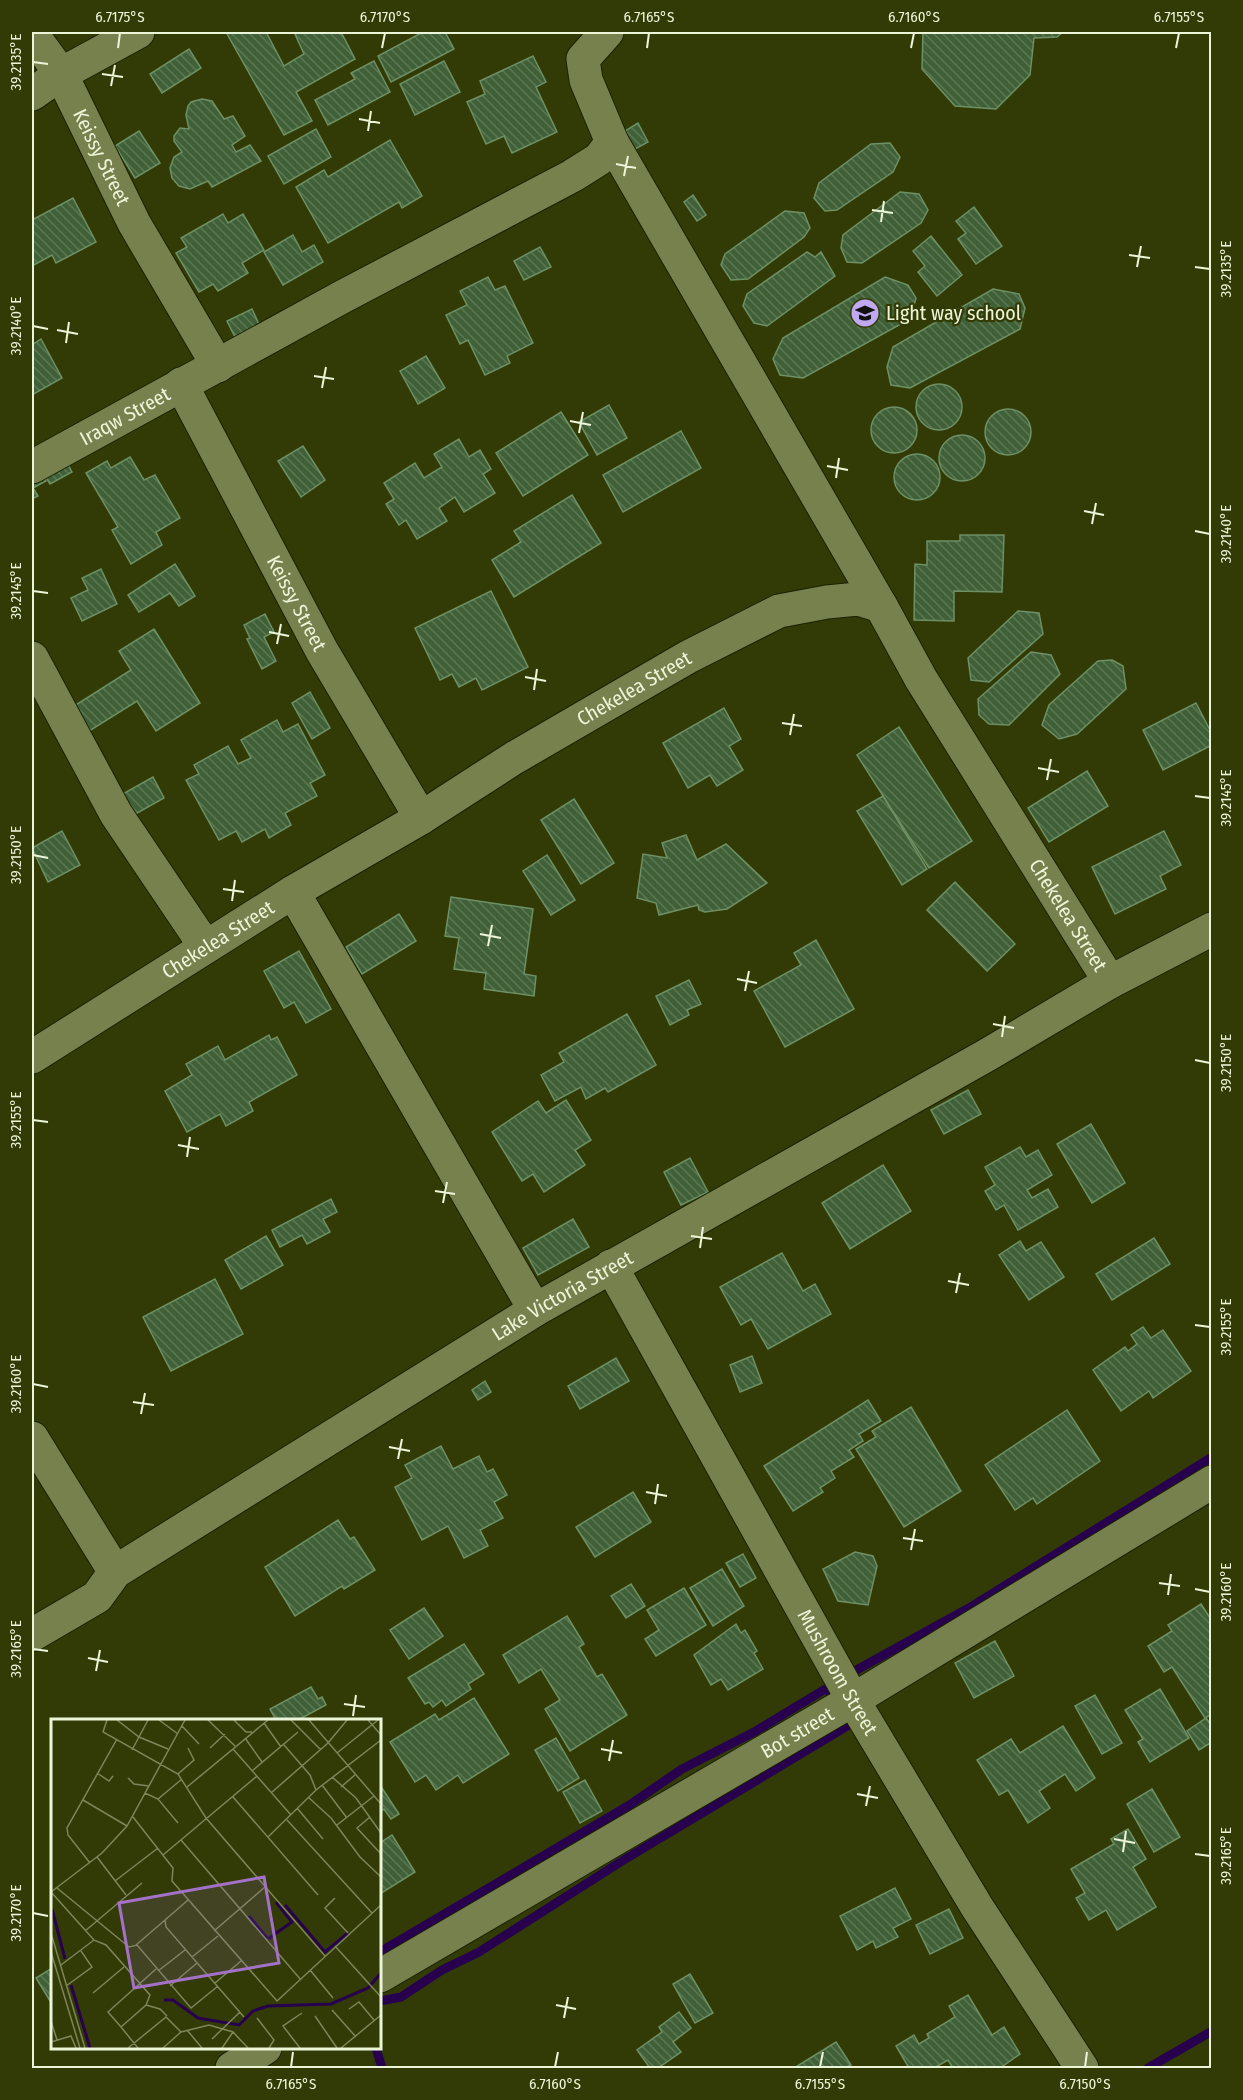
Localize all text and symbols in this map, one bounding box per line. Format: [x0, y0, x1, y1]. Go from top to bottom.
text: 6.7175°S [95, 8, 145, 26]
text: 6.7170°S [360, 8, 410, 26]
text: 6.7165°S [624, 8, 674, 26]
text: 6.7160°S [888, 8, 940, 26]
text: 6.7155°S [1154, 8, 1204, 26]
text: 39.2135°E [7, 34, 25, 90]
street label: Keissy Street [68, 105, 136, 210]
text: 39.2135°E [1217, 241, 1235, 297]
text: 39.2140°E [7, 297, 25, 355]
school or university icon: Light way school [849, 297, 881, 329]
place label: Light way school [886, 301, 1021, 325]
street label: Iraqw Street [76, 381, 175, 450]
text: 39.2140°E [1217, 505, 1235, 563]
street label: Keissy Street [262, 551, 332, 656]
text: 39.2145°E [7, 562, 25, 620]
street label: Chekelea Street [573, 646, 696, 731]
text: 39.2145°E [1217, 769, 1235, 827]
text: 39.2150°E [7, 826, 25, 884]
street label: Chekelea Street [1024, 854, 1113, 976]
street label: Chekelea Street [157, 895, 279, 984]
text: 39.2150°E [1217, 1034, 1235, 1092]
text: 39.2155°E [7, 1092, 25, 1148]
street label: Lake Victoria Street [488, 1245, 637, 1346]
text: 39.2155°E [1217, 1299, 1235, 1355]
text: 39.2160°E [7, 1355, 25, 1413]
text: 39.2160°E [1217, 1563, 1235, 1621]
street label: Mushroom Street [793, 1605, 883, 1739]
text: 39.2165°E [7, 1620, 25, 1678]
street label: Bot street [756, 1702, 838, 1763]
inset map [51, 1719, 381, 2049]
text: 39.2165°E [1217, 1827, 1235, 1885]
text: 39.2170°E [7, 1884, 25, 1942]
text: 6.7165°S [266, 2075, 316, 2093]
text: 6.7160°S [529, 2075, 581, 2093]
text: 6.7155°S [795, 2075, 845, 2093]
text: 6.7150°S [1059, 2075, 1111, 2093]

